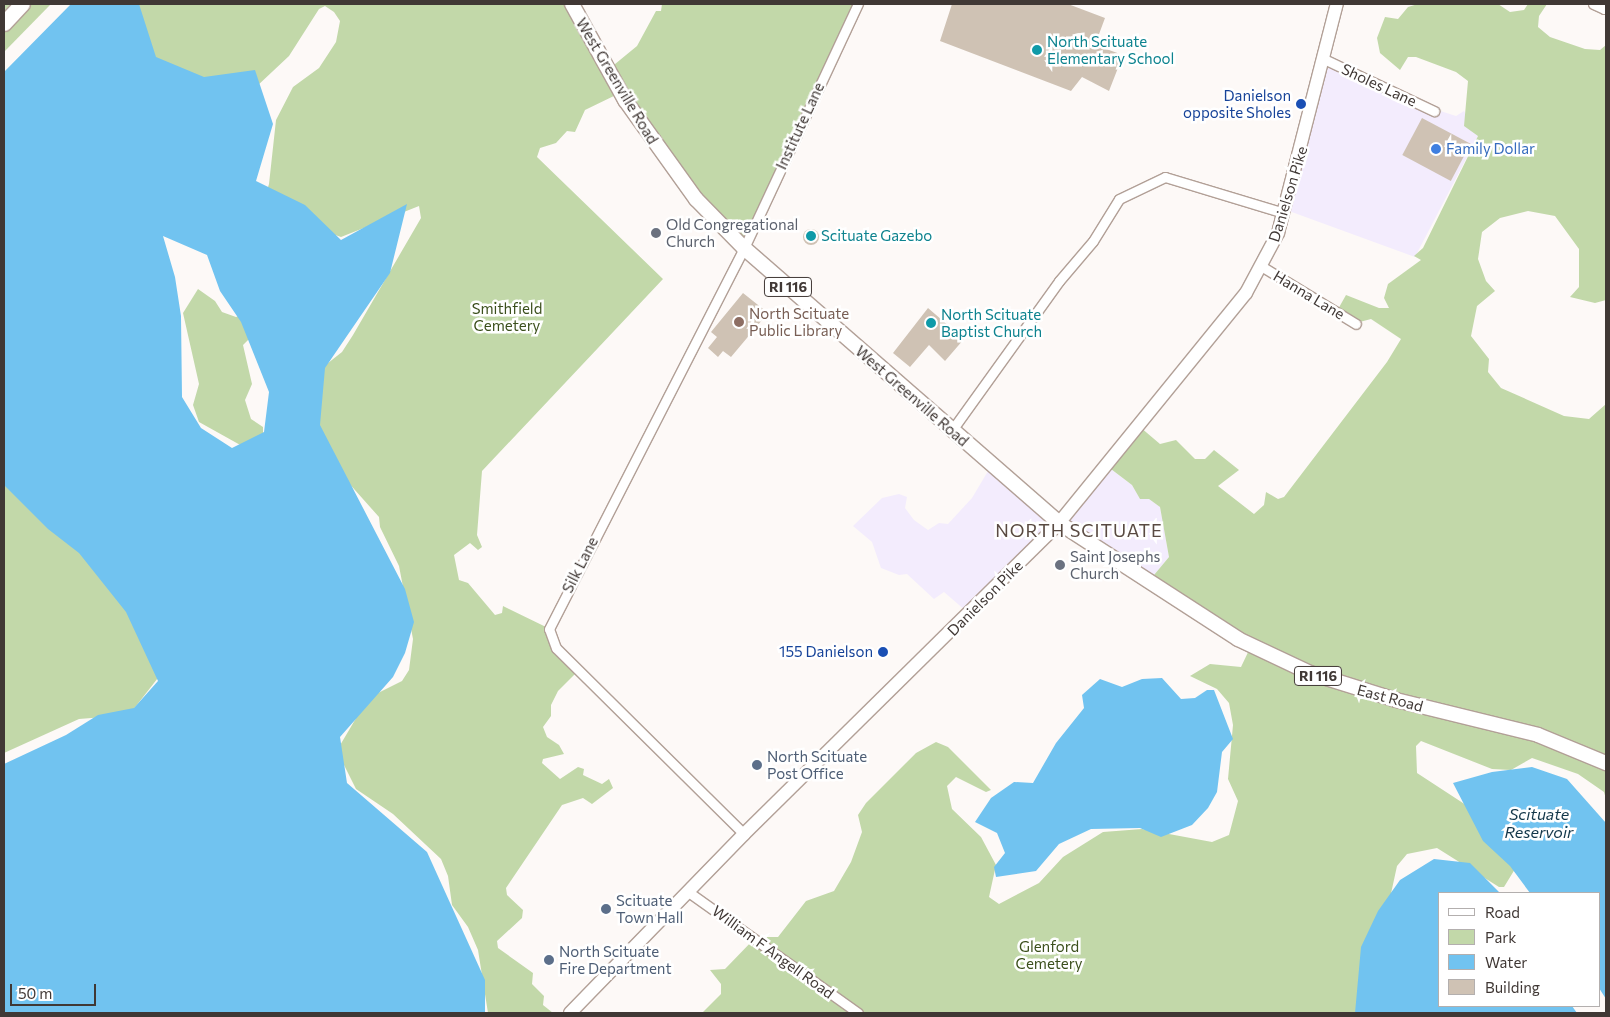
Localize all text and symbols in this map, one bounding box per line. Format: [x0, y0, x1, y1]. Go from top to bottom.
street label: West Greenville Road [572, 15, 662, 147]
place label: North Scituate Elementary School [1047, 32, 1174, 67]
marker: North Scituate Elementary School [1031, 44, 1043, 56]
street label: Sholes Lane [1339, 60, 1419, 110]
street label: Institute Lane [772, 80, 828, 172]
place label: Danielson opposite Sholes [1183, 86, 1291, 121]
marker: Danielson opposite Sholes [1295, 98, 1307, 110]
place label: Family Dollar [1446, 140, 1535, 158]
marker: Family Dollar [1430, 143, 1442, 155]
street label: Danielson Pike [1265, 144, 1311, 244]
place label: Old Congregational Church [666, 215, 798, 250]
marker: Old Congregational Church [650, 227, 662, 239]
place label: Scituate Gazebo [821, 227, 932, 245]
marker: Scituate Gazebo [805, 230, 817, 242]
street label: Hanna Lane [1270, 267, 1348, 323]
road number: RI 116 [763, 276, 813, 298]
park label: Smithfield Cemetery [472, 299, 542, 334]
place label: North Scituate Public Library [749, 304, 849, 339]
place label: North Scituate Baptist Church [941, 305, 1042, 340]
marker: North Scituate Public Library [733, 316, 745, 328]
marker: North Scituate Baptist Church [925, 317, 937, 329]
street label: West Greenville Road [852, 342, 972, 450]
district label: NORTH SCITUATE [993, 519, 1165, 541]
street label: Silk Lane [558, 534, 602, 596]
place label: Saint Josephs Church [1070, 547, 1160, 582]
street label: Danielson Pike [944, 557, 1026, 639]
marker: Saint Josephs Church [1054, 559, 1066, 571]
place label: 155 Danielson [779, 643, 873, 661]
marker: 155 Danielson [877, 646, 889, 658]
road number: RI 116 [1293, 664, 1343, 688]
street label: East Road [1355, 681, 1425, 715]
place label: North Scituate Post Office [767, 747, 867, 782]
marker: North Scituate Post Office [751, 759, 763, 771]
water label: Scituate Reservoir [1505, 804, 1573, 842]
place label: Scituate Town Hall [616, 891, 683, 926]
legend [1438, 892, 1600, 1007]
street label: William F Angell Road [709, 902, 837, 1002]
marker: Scituate Town Hall [600, 903, 612, 915]
text: Road [1485, 903, 1520, 921]
text: Park [1485, 928, 1516, 946]
park label: Glenford Cemetery [1016, 937, 1082, 972]
place label: North Scituate Fire Department [559, 942, 672, 977]
text: Water [1485, 953, 1527, 971]
marker: North Scituate Fire Department [543, 954, 555, 966]
scale bar [12, 974, 99, 1006]
text: Building [1485, 978, 1540, 996]
text: 50 m [18, 984, 52, 1002]

